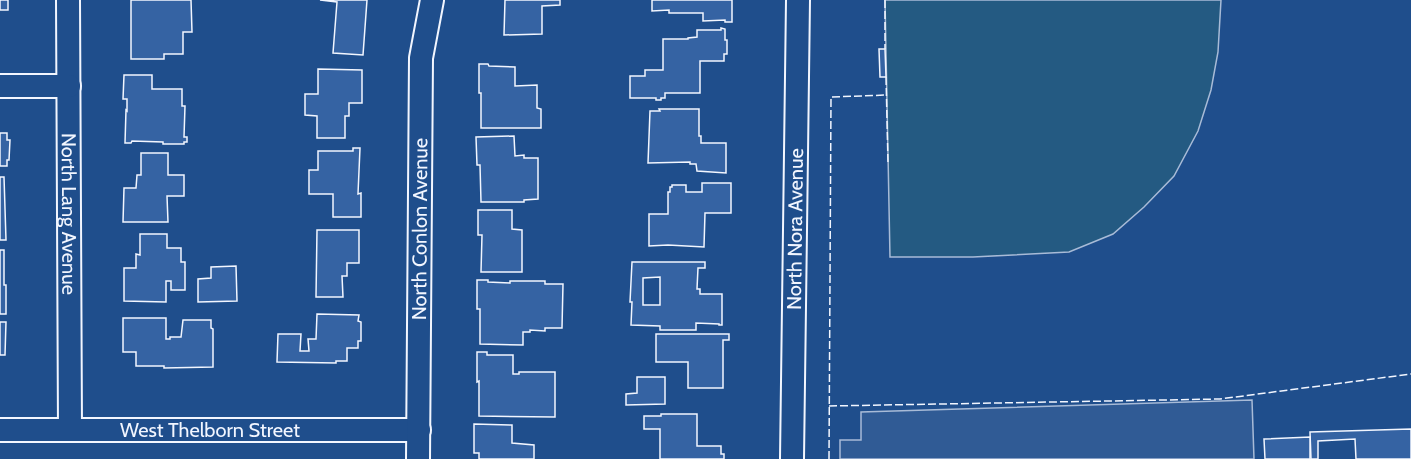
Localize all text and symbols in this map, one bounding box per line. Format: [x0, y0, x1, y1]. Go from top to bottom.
street label: North Lang Avenue [57, 133, 81, 295]
street label: North Conlon Avenue [407, 138, 432, 320]
street label: North Nora Avenue [782, 148, 808, 310]
street label: West Thelborn Street [120, 418, 300, 442]

